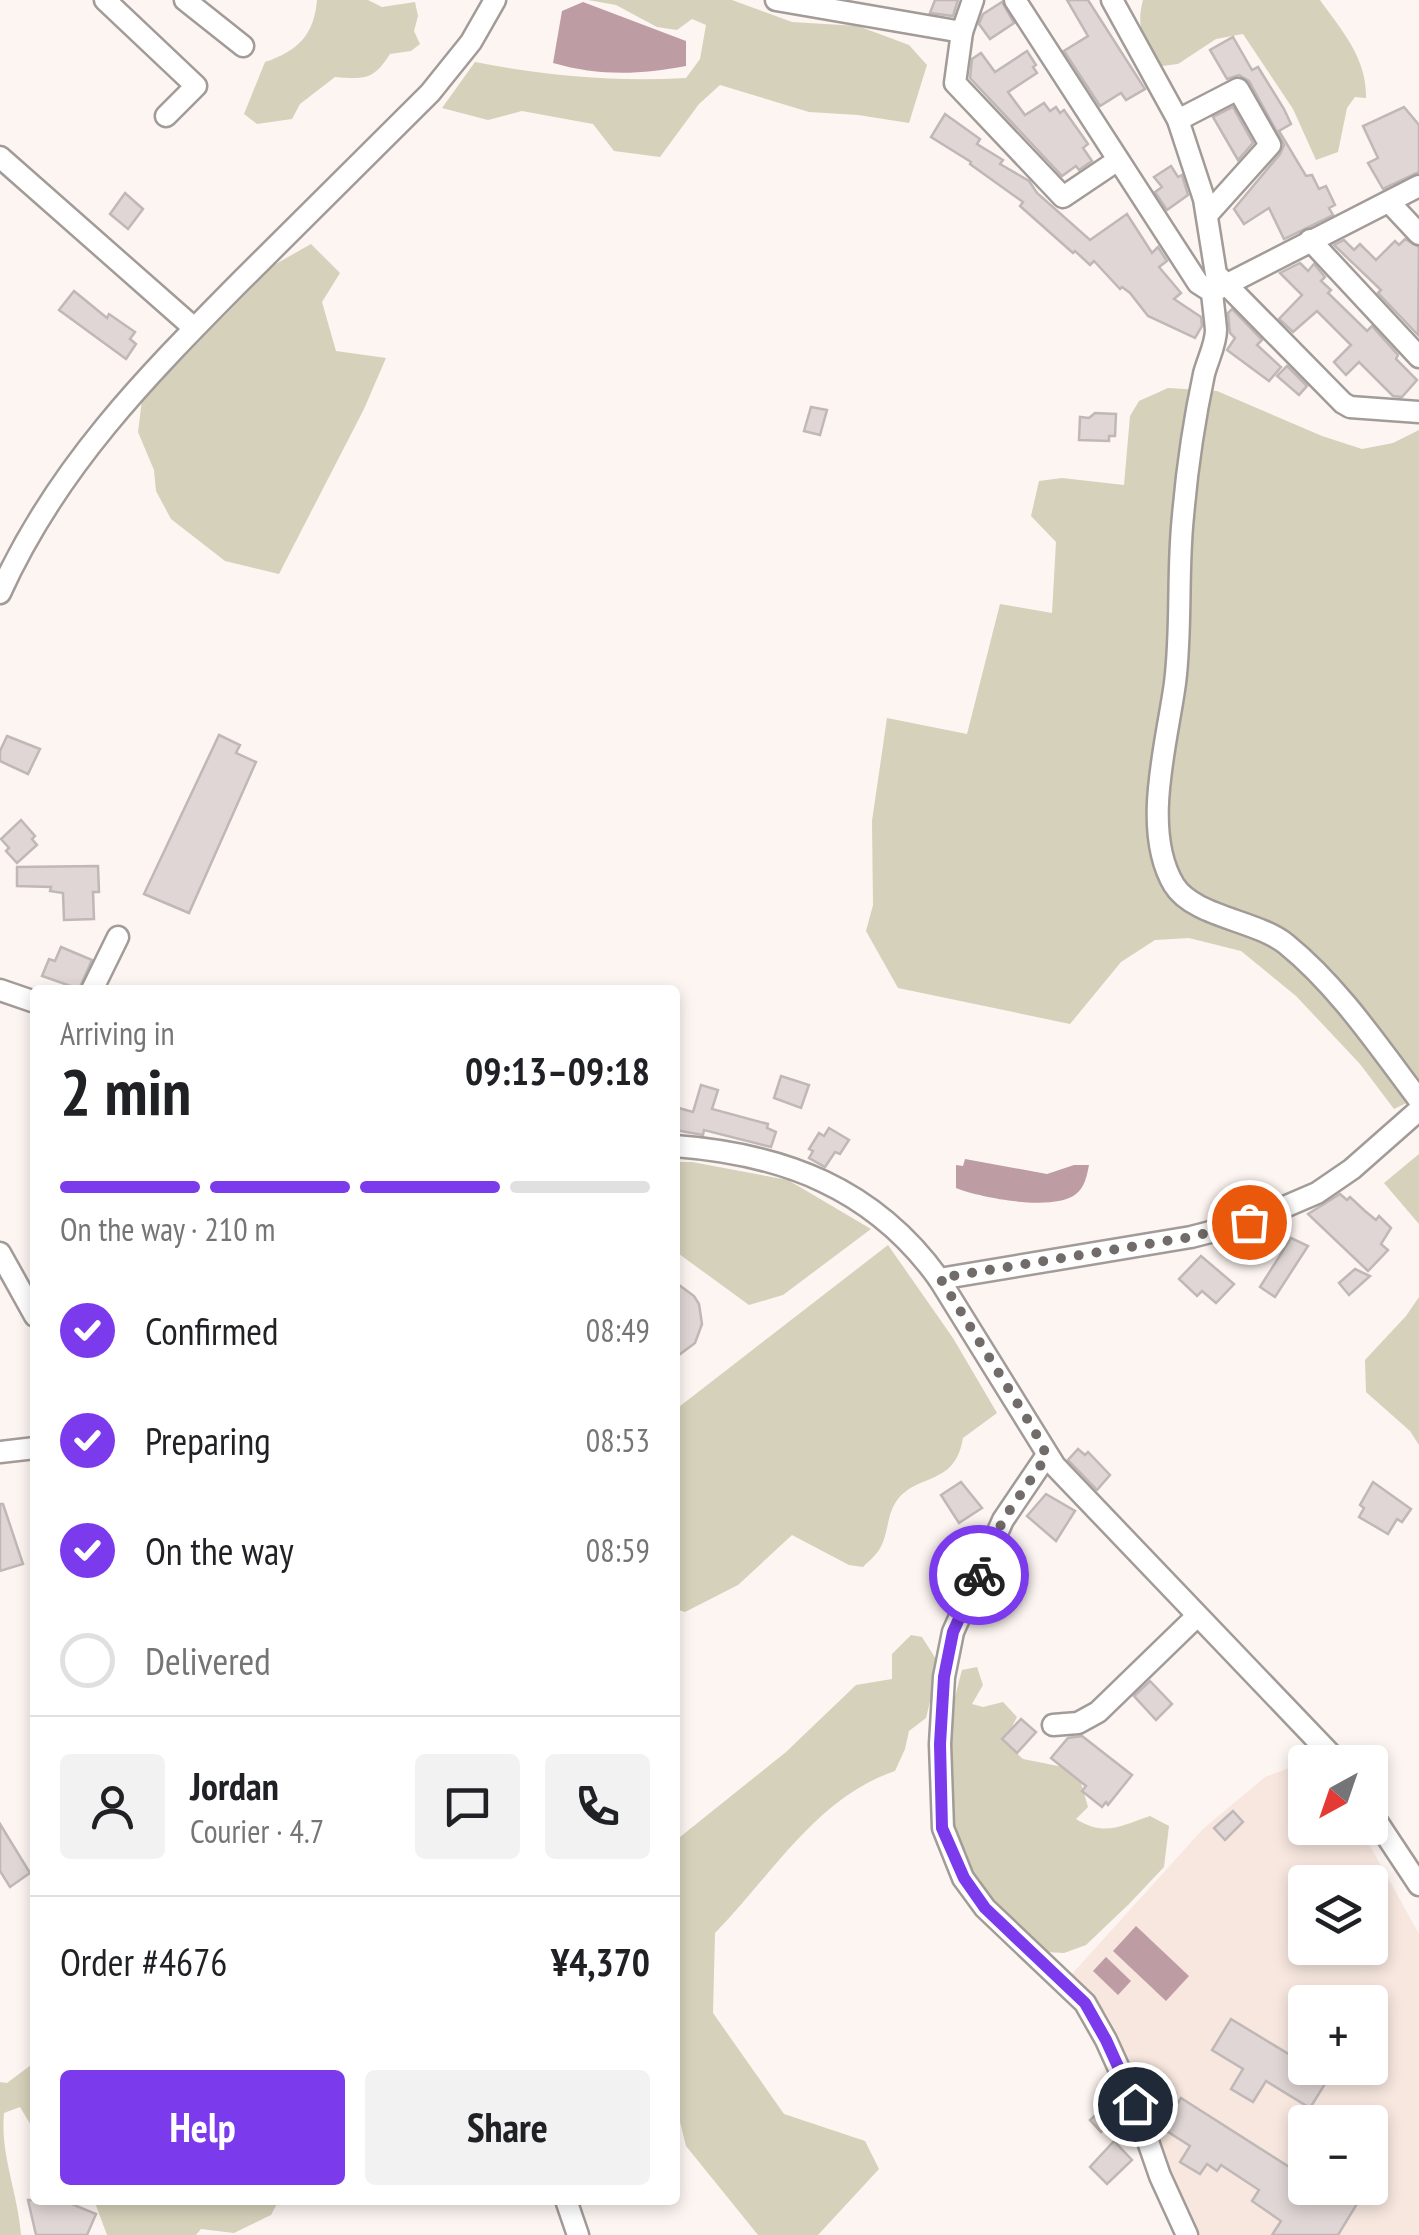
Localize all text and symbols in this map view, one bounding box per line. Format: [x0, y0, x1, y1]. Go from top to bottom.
text: Arriving in [60, 1012, 175, 1054]
text: 09:13–09:18 [465, 1046, 650, 1095]
text: 2 min [60, 1049, 191, 1133]
pin [1207, 1180, 1292, 1265]
icon: bag [1222, 1195, 1277, 1250]
text: On the way · 210 m [60, 1208, 275, 1250]
icon: check [60, 1303, 115, 1358]
text: Confirmed [145, 1306, 278, 1355]
text: 08:49 [586, 1309, 650, 1351]
icon: check [60, 1413, 115, 1468]
text: Preparing [145, 1416, 271, 1465]
text: 08:53 [586, 1419, 650, 1461]
icon: check [60, 1523, 115, 1578]
courier [929, 1525, 1029, 1625]
text: On the way [145, 1526, 293, 1575]
text: 08:59 [586, 1529, 650, 1571]
icon: bike [952, 1548, 1007, 1603]
text: Delivered [145, 1636, 271, 1685]
north arrow [1288, 1745, 1388, 1845]
map controls [1288, 1745, 1388, 2205]
button: person [60, 1754, 165, 1859]
button: chat [415, 1754, 520, 1859]
button: phone [545, 1754, 650, 1859]
text: Jordan [190, 1761, 279, 1810]
text: Courier · 4.7 [190, 1810, 324, 1852]
button: layers [1288, 1865, 1388, 1965]
text: Order #4676 [60, 1937, 227, 1986]
text: ¥4,370 [551, 1937, 650, 1986]
button: + [1288, 1985, 1388, 2085]
pin [1093, 2062, 1178, 2147]
button: Help [60, 2070, 345, 2185]
button: Share [365, 2070, 650, 2185]
icon: home [1108, 2077, 1163, 2132]
button: − [1288, 2105, 1388, 2205]

